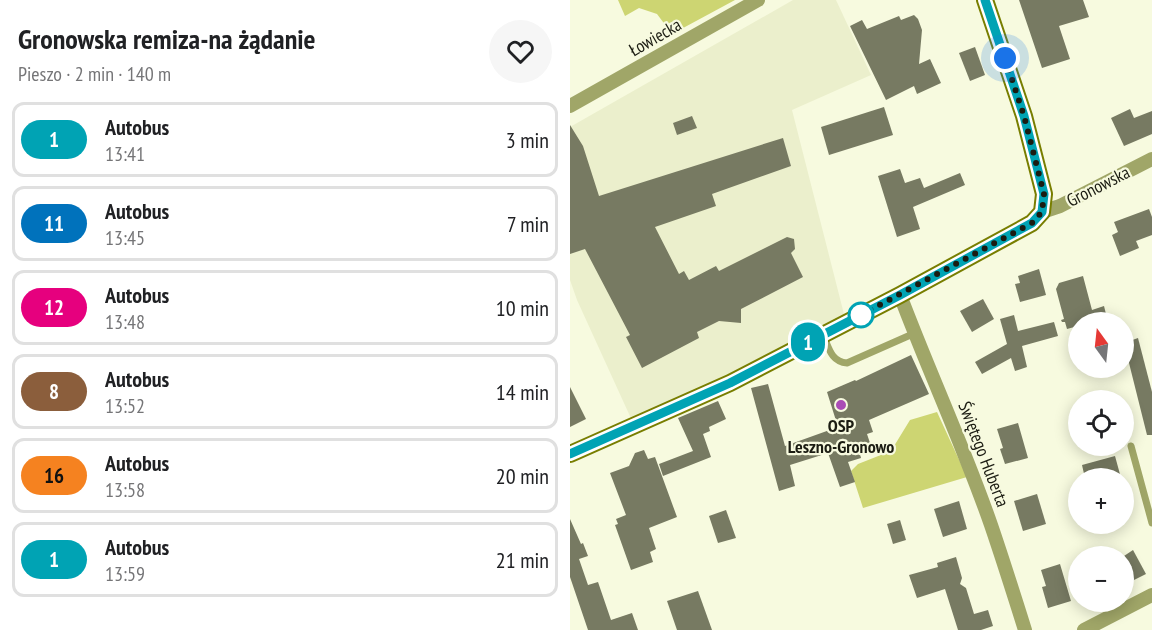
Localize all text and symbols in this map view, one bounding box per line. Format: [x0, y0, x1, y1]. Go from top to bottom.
street label: Łowiecka [625, 13, 685, 61]
text: Gronowska remiza-na żądanie [18, 20, 316, 57]
button: heart [489, 20, 552, 83]
your location [990, 43, 1020, 73]
text: Pieszo · 2 min · 140 m [18, 61, 171, 87]
text: Autobus [105, 113, 169, 141]
text: 1 [49, 126, 59, 153]
text: 3 min [506, 126, 549, 154]
text: 13:41 [105, 141, 145, 167]
street label: Gronowska [1062, 160, 1134, 212]
text: Autobus [105, 197, 169, 225]
text: 11 [44, 210, 64, 237]
text: 7 min [507, 210, 549, 238]
text: 13:45 [105, 225, 145, 251]
text: Autobus [105, 281, 169, 309]
text: 12 [44, 294, 64, 321]
text: 10 min [496, 294, 549, 322]
unlabelled marker [848, 302, 874, 328]
text: 13:48 [105, 309, 145, 335]
north arrow [1068, 312, 1134, 378]
map controls [1068, 312, 1134, 612]
line badge: 1 [788, 322, 828, 362]
text: 1 [803, 329, 813, 356]
text: Autobus [105, 365, 169, 393]
text: 8 [49, 378, 59, 405]
text: 14 min [496, 378, 549, 406]
button: locate [1068, 390, 1134, 456]
text: 13:52 [105, 393, 145, 419]
marker: OSP Leszno-Gronowo [834, 398, 848, 412]
street label: Świętego Huberta [953, 398, 1015, 510]
place label: OSP Leszno-Gronowo [788, 414, 894, 458]
text: Autobus [105, 449, 169, 477]
text: 16 [44, 462, 64, 489]
text: 20 min [496, 462, 549, 490]
button: + [1068, 468, 1134, 534]
text: 13:58 [105, 477, 145, 503]
text: Autobus [105, 533, 169, 561]
text: 1 [49, 546, 59, 573]
text: 21 min [496, 546, 549, 574]
button: − [1068, 546, 1134, 612]
text: 13:59 [105, 561, 145, 587]

